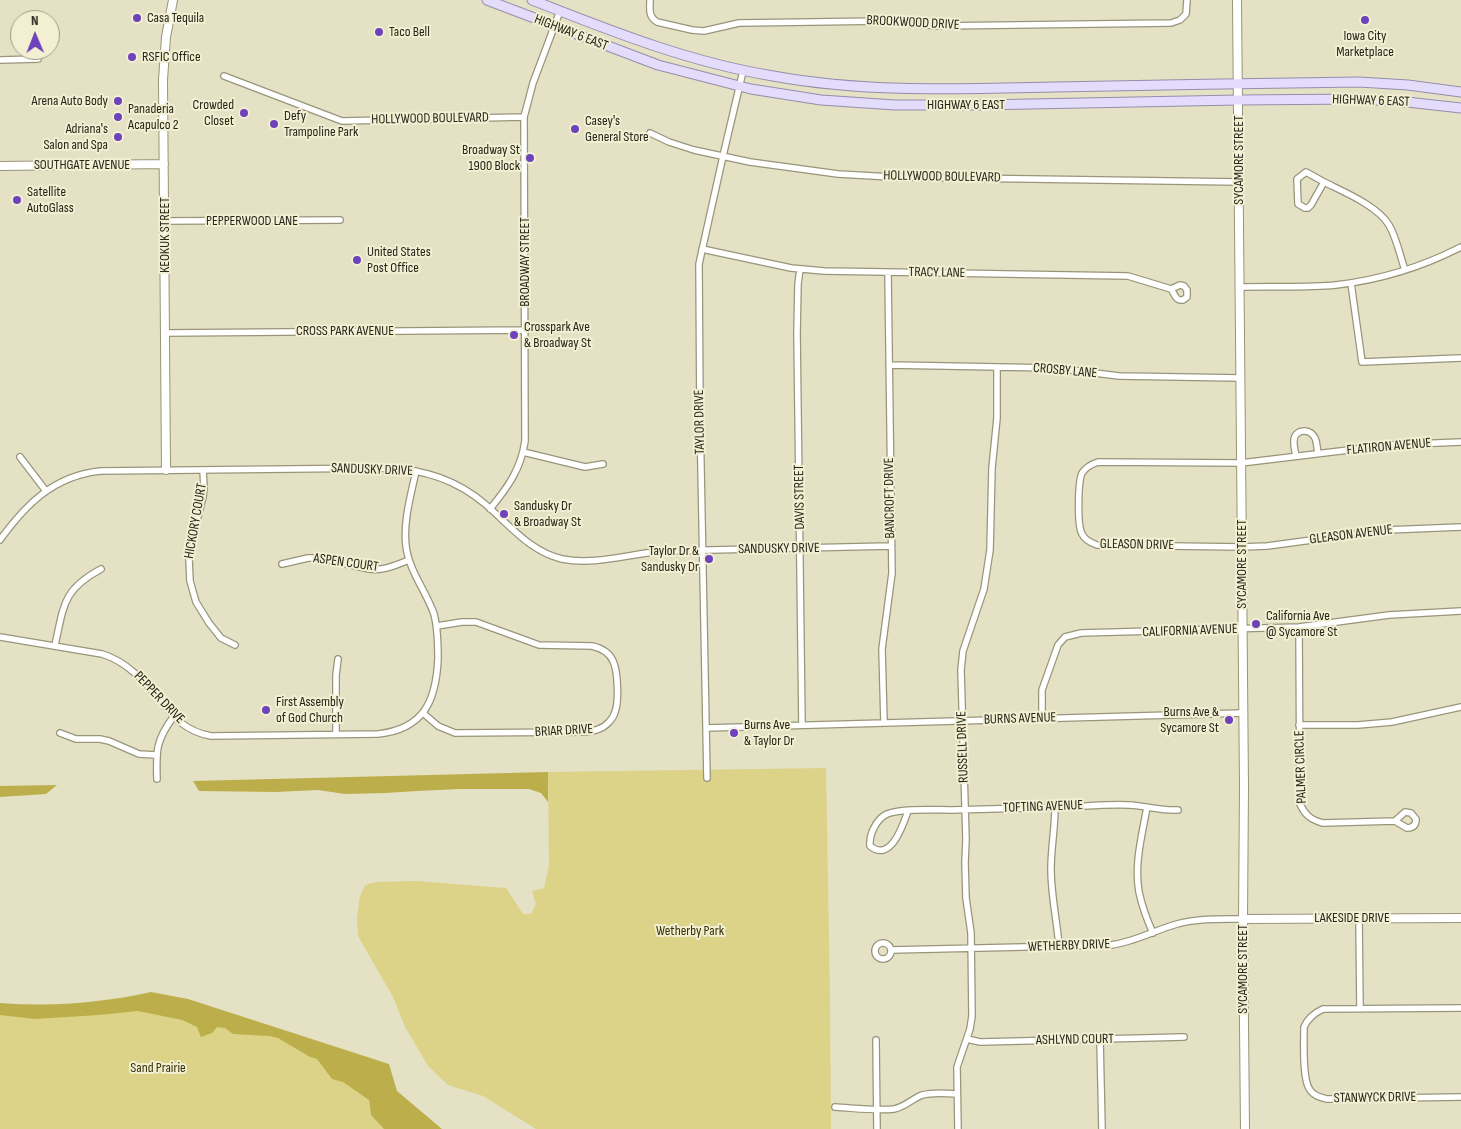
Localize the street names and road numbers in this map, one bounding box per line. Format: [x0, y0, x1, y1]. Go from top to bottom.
street label: HIGHWAY 6 EAST [532, 11, 610, 55]
street label: BROOKWOOD DRIVE [866, 12, 960, 34]
street label: HIGHWAY 6 EAST [1332, 91, 1410, 111]
street label: HIGHWAY 6 EAST [927, 97, 1005, 113]
street label: HOLLYWOOD BOULEVARD [371, 110, 489, 128]
street label: SYCAMORE STREET [1231, 115, 1247, 205]
street label: SOUTHGATE AVENUE [34, 157, 130, 173]
street label: HOLLYWOOD BOULEVARD [883, 168, 1001, 186]
street label: KEOKUK STREET [157, 197, 173, 273]
street label: PEPPERWOOD LANE [206, 213, 298, 229]
street label: BROADWAY STREET [517, 217, 533, 307]
street label: TRACY LANE [908, 264, 966, 282]
street label: CROSS PARK AVENUE [296, 323, 394, 339]
street label: CROSBY LANE [1032, 360, 1098, 382]
street label: TAYLOR DRIVE [691, 389, 709, 455]
street label: FLATIRON AVENUE [1346, 435, 1432, 459]
street label: BANCROFT DRIVE [881, 457, 899, 539]
street label: SANDUSKY DRIVE [331, 460, 413, 480]
street label: DAVIS STREET [791, 464, 809, 530]
street label: HICKORY COURT [181, 482, 211, 560]
street label: SYCAMORE STREET [1234, 519, 1250, 609]
street label: GLEASON AVENUE [1309, 522, 1393, 548]
street label: GLEASON DRIVE [1100, 536, 1174, 554]
street label: SANDUSKY DRIVE [738, 540, 820, 558]
street label: ASPEN COURT [312, 550, 380, 576]
street label: CALIFORNIA AVENUE [1142, 621, 1238, 641]
street label: PEPPER DRIVE [130, 668, 188, 728]
street label: BURNS AVENUE [984, 709, 1056, 729]
street label: RUSSELL DRIVE [953, 711, 973, 783]
street label: BRIAR DRIVE [534, 721, 594, 741]
street label: PALMER CIRCLE [1291, 730, 1311, 804]
street label: TOFTING AVENUE [1003, 797, 1083, 817]
street label: LAKESIDE DRIVE [1314, 910, 1390, 926]
street label: SYCAMORE STREET [1235, 924, 1251, 1014]
street label: WETHERBY DRIVE [1028, 936, 1110, 956]
street label: ASHLYND COURT [1036, 1031, 1114, 1049]
street label: STANWYCK DRIVE [1334, 1089, 1416, 1107]

